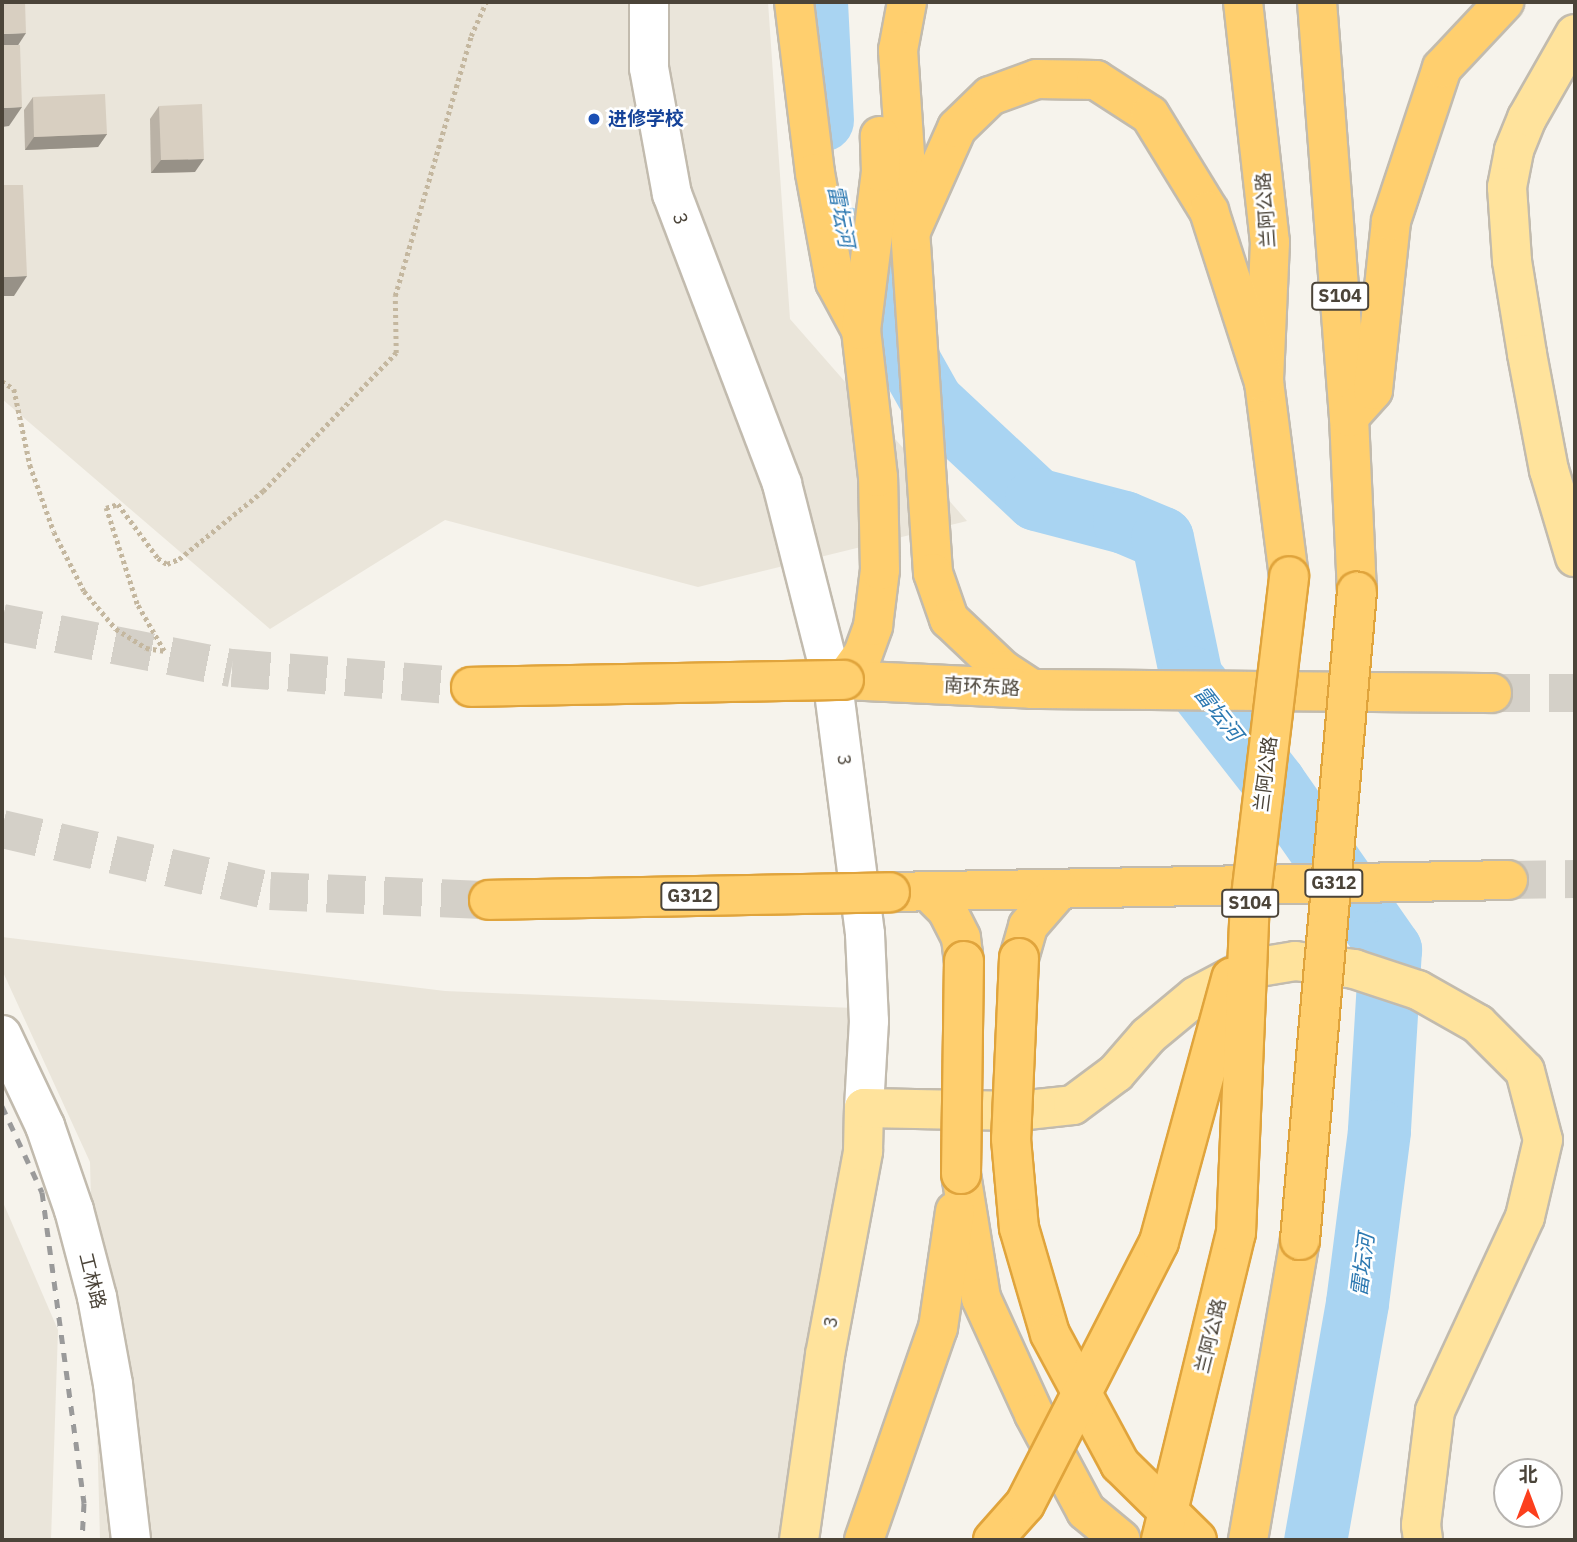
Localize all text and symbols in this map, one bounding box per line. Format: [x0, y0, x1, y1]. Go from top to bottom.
place label: 进修学校 [608, 108, 684, 130]
marker: 进修学校 [586, 111, 602, 127]
street label: 兰阿公路 [1252, 171, 1280, 249]
water label: 雷坛河 [824, 183, 860, 249]
street label: 3 [667, 210, 693, 228]
road number: S104 [1310, 282, 1370, 310]
street label: 南环东路 [943, 674, 1021, 700]
water label: 雷坛河 [1190, 680, 1248, 746]
street label: 兰阿公路 [1250, 735, 1282, 813]
street label: 3 [832, 753, 856, 767]
road number: G312 [1304, 868, 1364, 898]
road number: G312 [660, 882, 720, 911]
road number: S104 [1220, 888, 1280, 918]
water label: 雷坛河 [1346, 1232, 1378, 1298]
street label: 工林路 [74, 1251, 110, 1311]
street label: 兰阿公路 [1191, 1296, 1231, 1376]
street label: 3 [819, 1314, 843, 1330]
north arrow [1493, 1458, 1563, 1528]
text: 北 [1518, 1462, 1538, 1486]

